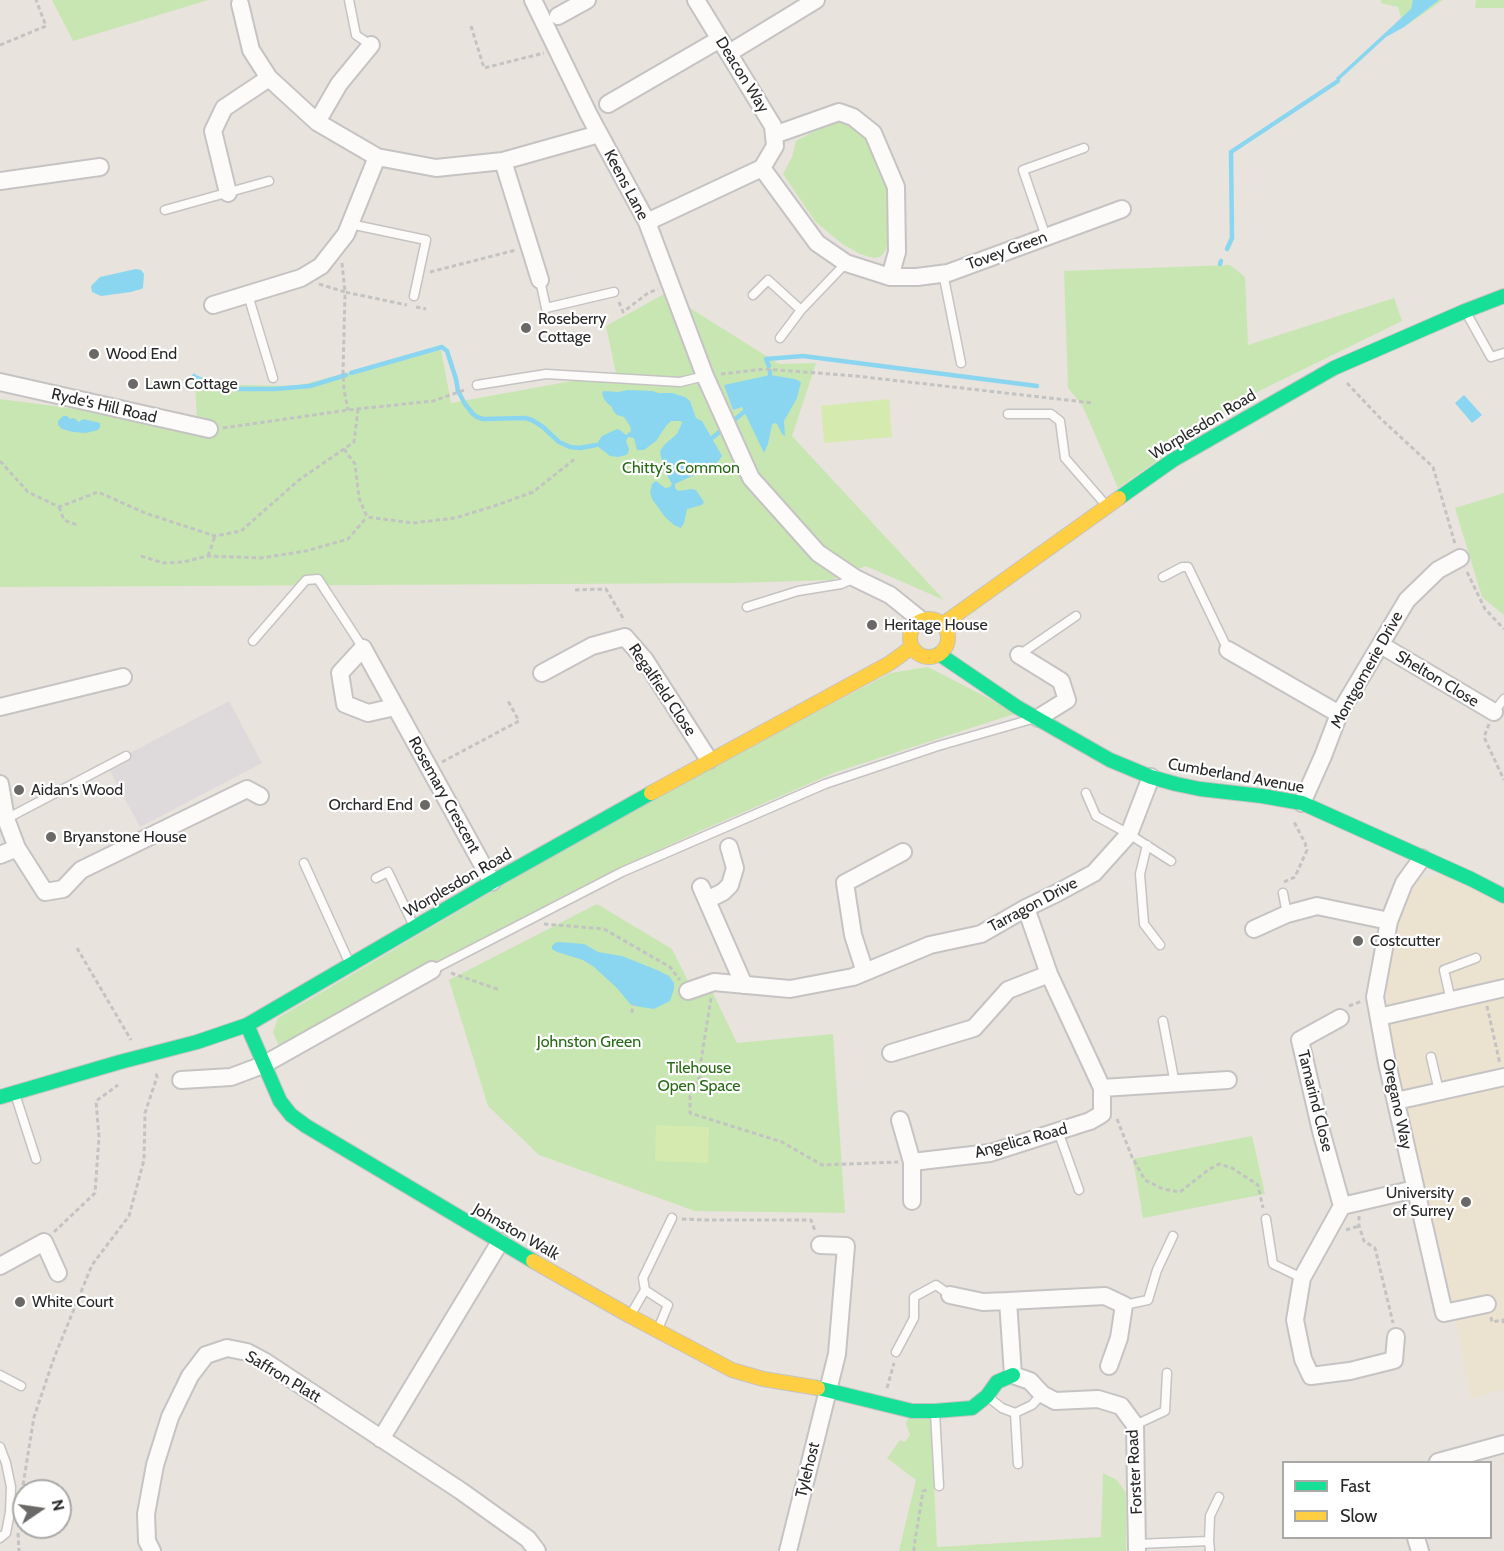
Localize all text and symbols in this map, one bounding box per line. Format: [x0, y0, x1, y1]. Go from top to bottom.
street label: Deacon Way [711, 34, 773, 116]
street label: Keens Lane [599, 147, 653, 223]
street label: Tovey Green [964, 228, 1050, 274]
place label: Roseberry Cottage [538, 309, 606, 347]
marker: Roseberry Cottage [519, 321, 533, 335]
place label: Wood End [106, 344, 177, 364]
marker: Wood End [87, 347, 101, 361]
place label: Lawn Cottage [145, 374, 238, 394]
marker: Lawn Cottage [126, 377, 140, 391]
street label: Ryde's Hill Road [49, 385, 159, 427]
street label: Worplesdon Road [1146, 386, 1260, 464]
park label: Chitty's Common [622, 458, 740, 478]
street label: Montgomerie Drive [1327, 608, 1407, 732]
place label: Heritage House [884, 615, 988, 635]
marker: Heritage House [865, 618, 879, 632]
street label: Regalfield Close [624, 640, 700, 740]
street label: Shelton Close [1392, 647, 1482, 711]
street label: Rosemary Crescent [404, 733, 484, 857]
street label: Cumberland Avenue [1166, 755, 1306, 797]
place label: Aidan's Wood [31, 780, 123, 800]
marker: Aidan's Wood [12, 783, 26, 797]
place label: Orchard End [328, 795, 413, 815]
marker: Orchard End [418, 798, 432, 812]
place label: Bryanstone House [63, 827, 187, 847]
marker: Bryanstone House [44, 830, 58, 844]
street label: Worplesdon Road [401, 845, 515, 921]
street label: Tarragon Drive [985, 873, 1081, 937]
place label: Costcutter [1370, 931, 1440, 951]
marker: Costcutter [1351, 934, 1365, 948]
park label: Johnston Green [537, 1032, 641, 1052]
street label: Tamarind Close [1293, 1048, 1337, 1154]
street label: Oregano Way [1378, 1057, 1416, 1151]
park label: Tilehouse Open Space [657, 1058, 741, 1096]
street label: Angelica Road [972, 1119, 1070, 1163]
place label: University of Surrey [1386, 1183, 1454, 1221]
marker: University of Surrey [1459, 1195, 1473, 1209]
street label: Johnston Walk [469, 1200, 563, 1264]
place label: White Court [32, 1292, 114, 1312]
marker: White Court [13, 1295, 27, 1309]
street label: Saffron Platt [242, 1347, 324, 1407]
street label: Forster Road [1123, 1429, 1147, 1515]
street label: Tylehost [792, 1440, 824, 1500]
legend [1282, 1461, 1492, 1539]
text: Fast [1340, 1475, 1371, 1497]
north arrow [12, 1479, 72, 1539]
text: N [48, 1498, 69, 1513]
text: Slow [1340, 1505, 1377, 1527]

